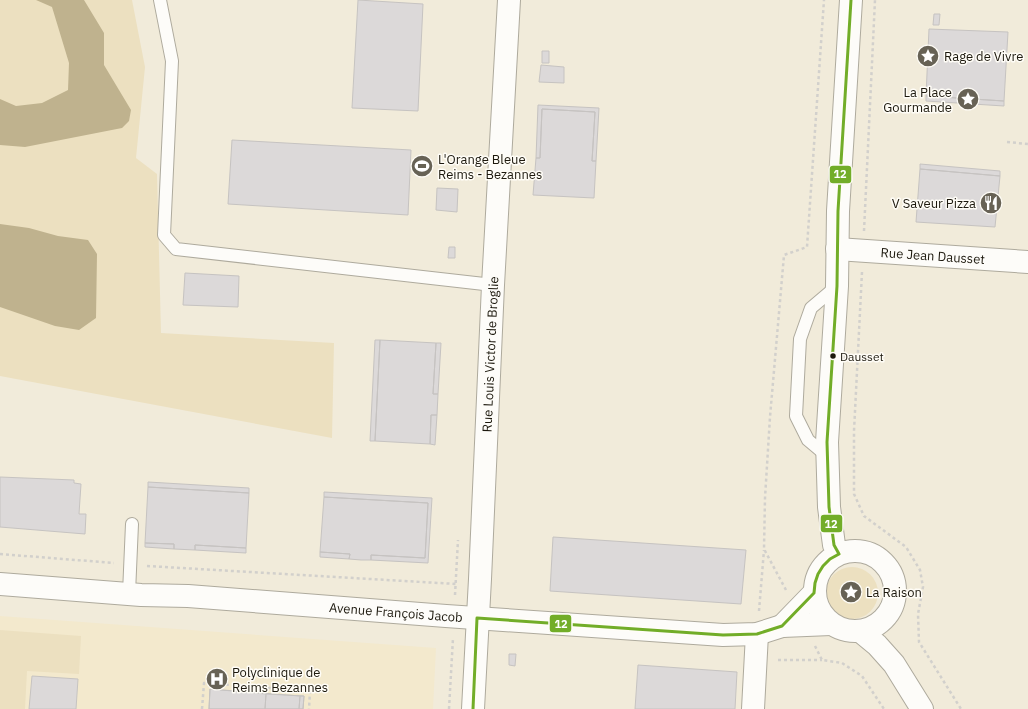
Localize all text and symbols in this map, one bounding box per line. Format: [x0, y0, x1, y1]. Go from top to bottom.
place icon: Rage de Vivre [915, 43, 941, 69]
place label: Rage de Vivre [944, 48, 1023, 65]
place label: La Place Gourmande [883, 84, 952, 116]
place icon: La Place Gourmande [955, 86, 981, 112]
place label: L'Orange Bleue Reims - Bezannes [438, 151, 542, 183]
sports icon: L'Orange Bleue Reims - Bezannes [409, 153, 435, 179]
line badge: 12 [829, 165, 852, 184]
text: 12 [833, 167, 847, 181]
restaurant icon: V Saveur Pizza [978, 190, 1004, 216]
place label: V Saveur Pizza [892, 195, 976, 212]
street label: Rue Jean Dausset [880, 244, 985, 268]
street label: Rue Louis Victor de Broglie [478, 276, 502, 433]
place label: Dausset [840, 349, 884, 364]
marker: Dausset [828, 351, 838, 361]
line badge: 12 [820, 514, 843, 533]
text: 12 [824, 517, 838, 531]
place icon: La Raison [838, 579, 864, 605]
place label: La Raison [866, 584, 922, 601]
street label: Avenue François Jacob [328, 599, 463, 626]
line badge: 12 [549, 614, 572, 633]
text: 12 [554, 617, 568, 631]
place label: Polyclinique de Reims Bezannes [232, 664, 328, 696]
hospital icon: Polyclinique de Reims Bezannes [204, 666, 230, 692]

